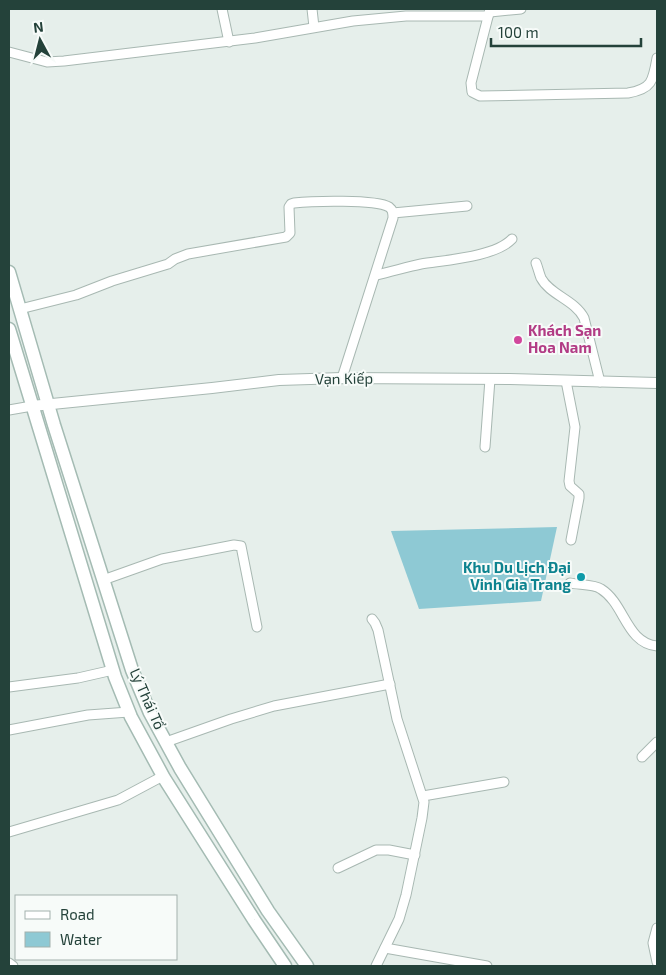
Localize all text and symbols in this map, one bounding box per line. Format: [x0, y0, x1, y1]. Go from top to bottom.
north arrow [15, 15, 65, 65]
scale bar [491, 15, 641, 47]
text: N [32, 18, 44, 36]
text: 100 m [498, 23, 539, 41]
place label: Khách Sạn Hoa Nam [528, 321, 601, 356]
marker: Khách Sạn Hoa Nam [512, 334, 524, 346]
street label: Vạn Kiếp [315, 368, 373, 388]
place label: Khu Du Lịch Đại Vinh Gia Trang [463, 558, 571, 593]
marker: Khu Du Lịch Đại Vinh Gia Trang [575, 571, 587, 583]
street label: Lý Thái Tổ [126, 665, 169, 732]
legend [15, 895, 178, 960]
text: Road [60, 905, 95, 923]
text: Water [60, 930, 102, 948]

